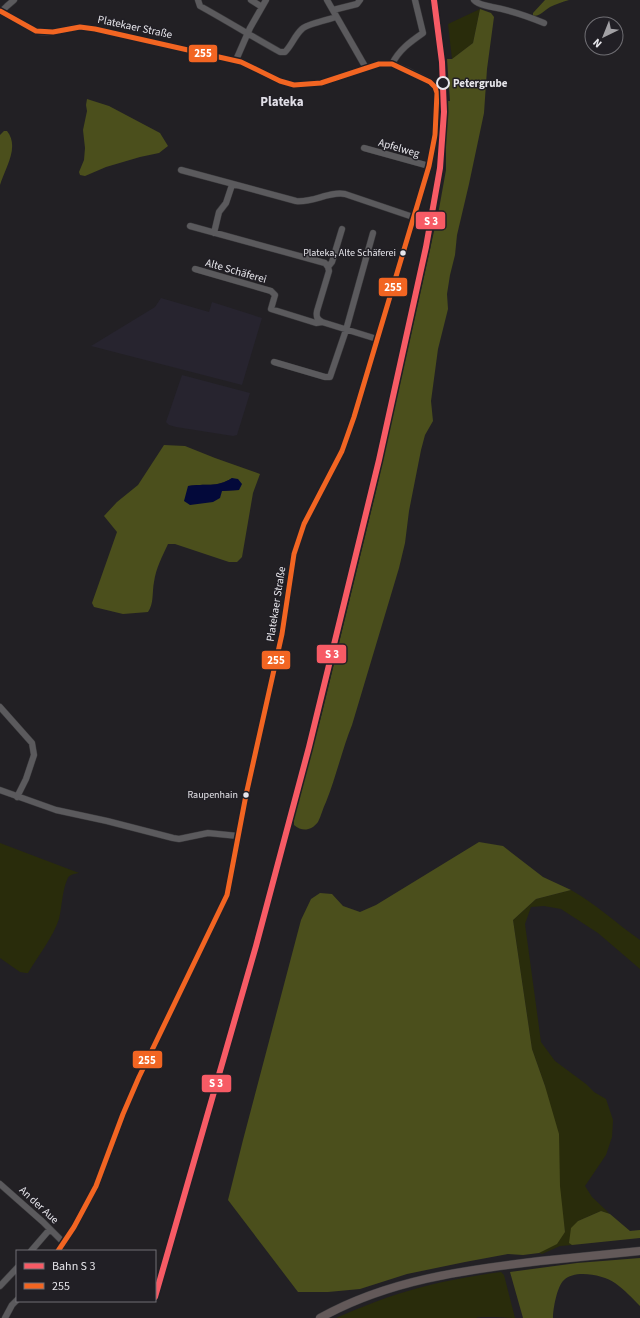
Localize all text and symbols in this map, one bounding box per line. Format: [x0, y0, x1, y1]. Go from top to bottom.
street label: Platekaer Straße [96, 12, 174, 42]
north arrow [584, 16, 624, 56]
text: N [590, 35, 605, 51]
line badge: 255 [188, 44, 218, 63]
text: 255 [194, 46, 212, 61]
marker: Petergrube [436, 76, 450, 90]
place label: Petergrube [453, 76, 508, 91]
district label: Plateka [260, 93, 304, 111]
street label: Apfelweg [377, 135, 422, 161]
line badge: S 3 [415, 211, 446, 230]
text: S 3 [424, 214, 438, 229]
place label: Plateka, Alte Schäferei [303, 246, 396, 260]
marker: Plateka, Alte Schäferei [398, 248, 408, 258]
street label: Alte Schäferei [204, 255, 268, 287]
line badge: 255 [378, 277, 408, 297]
text: 255 [384, 280, 402, 295]
street label: Platekaer Straße [263, 565, 289, 643]
line badge: S 3 [316, 644, 347, 664]
text: S 3 [325, 647, 339, 662]
line badge: 255 [261, 650, 291, 670]
text: 255 [267, 653, 285, 668]
place label: Raupenhain [187, 788, 238, 802]
marker: Raupenhain [241, 790, 251, 800]
line badge: 255 [132, 1050, 163, 1069]
text: 255 [138, 1053, 156, 1068]
line badge: S 3 [201, 1074, 232, 1093]
text: S 3 [209, 1076, 223, 1091]
street label: An der Aue [16, 1183, 62, 1228]
legend [16, 1250, 156, 1302]
text: Bahn S 3 [52, 1258, 95, 1275]
text: 255 [52, 1278, 70, 1295]

